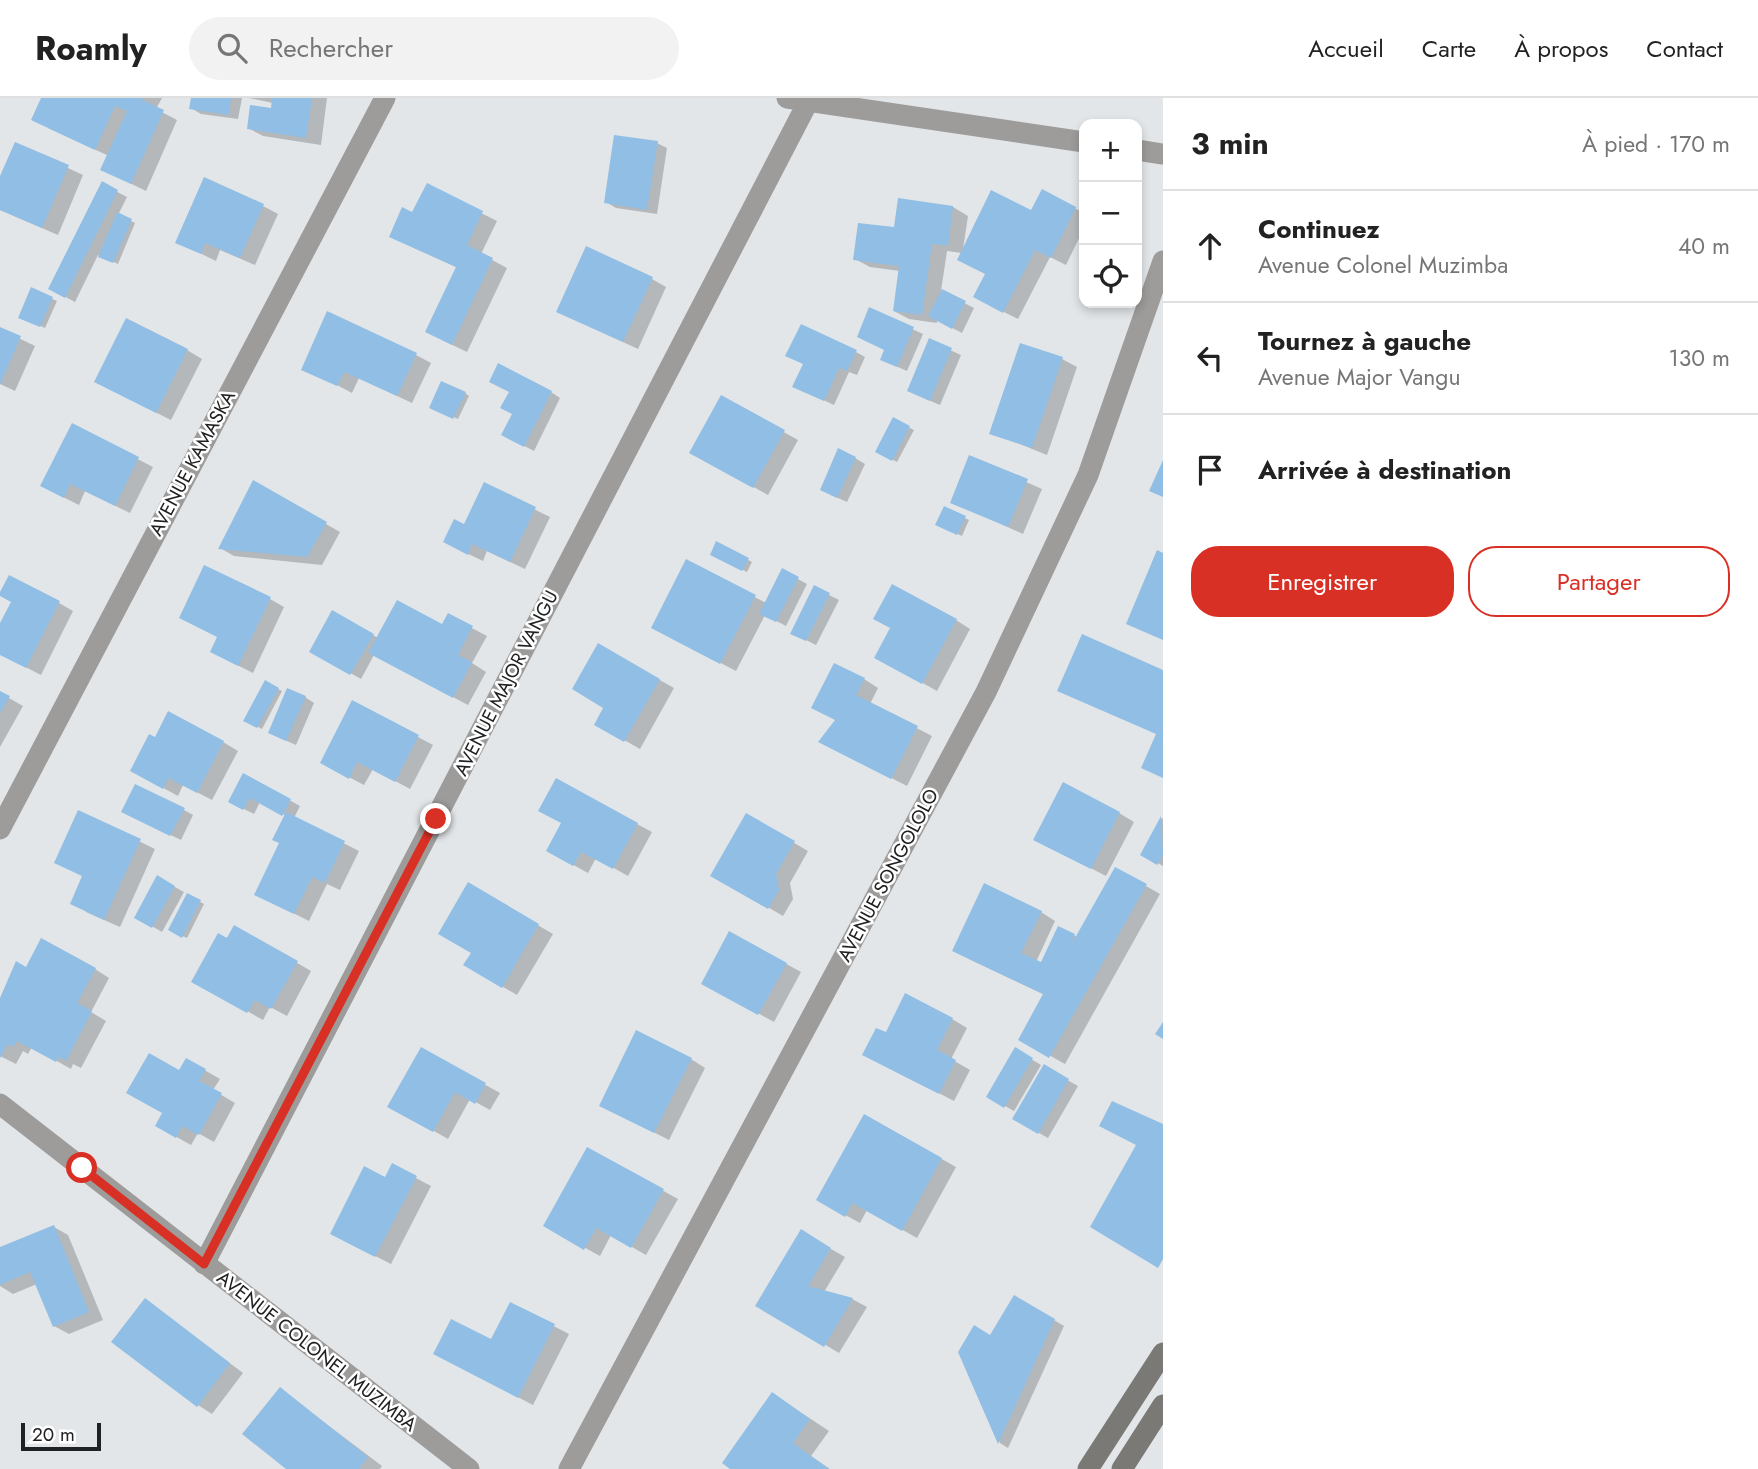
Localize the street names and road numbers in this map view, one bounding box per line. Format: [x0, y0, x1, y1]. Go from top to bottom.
street label: AVENUE KAMASKA [142, 385, 242, 541]
street label: AVENUE MAJOR VANGU [447, 586, 565, 780]
street label: AVENUE SONGOLOLO [831, 784, 945, 966]
street label: AVENUE COLONEL MUZIMBA [211, 1264, 423, 1438]

